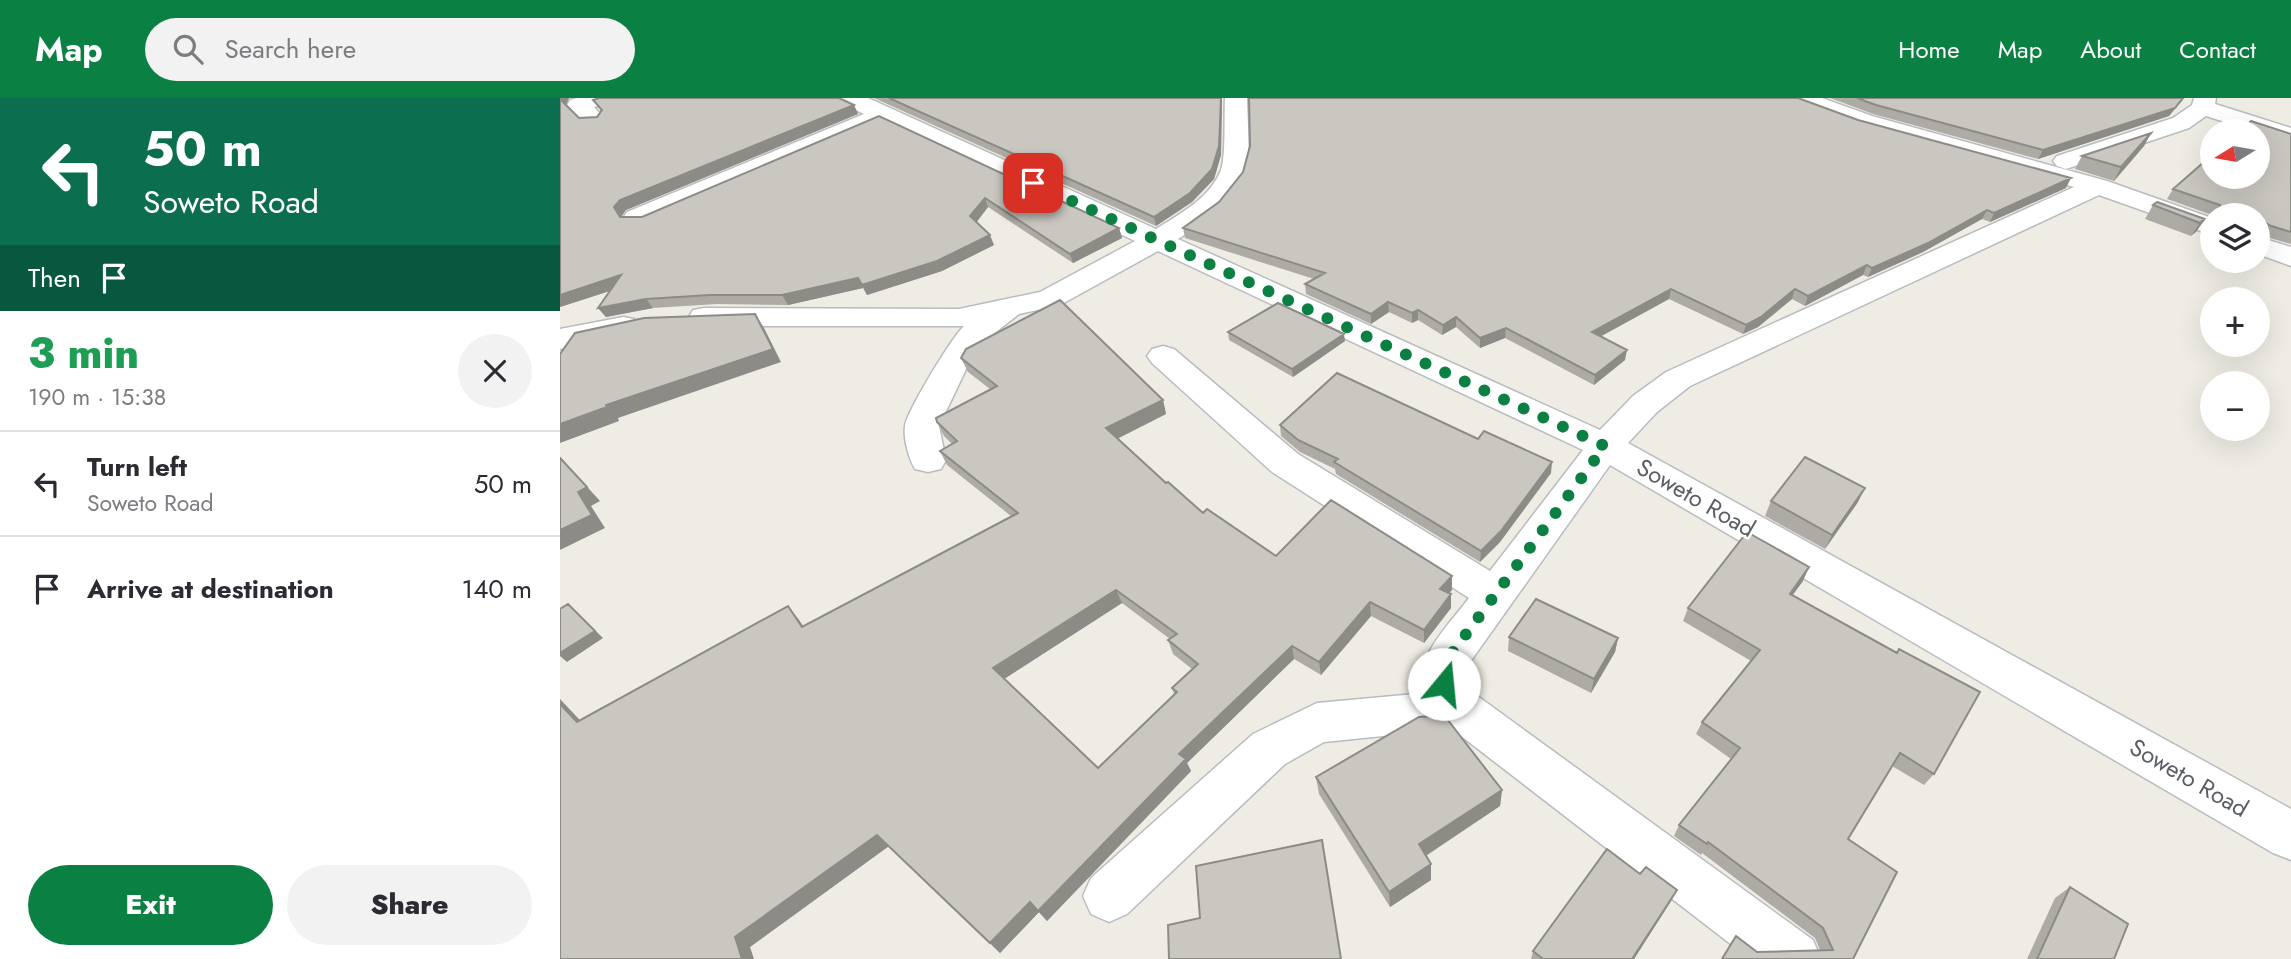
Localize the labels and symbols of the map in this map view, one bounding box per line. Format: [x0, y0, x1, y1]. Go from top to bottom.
north arrow [2200, 119, 2270, 189]
pin [1003, 153, 1063, 213]
street label: Soweto Road [1630, 449, 1762, 546]
position arrow [1407, 647, 1481, 721]
street label: Soweto Road [2123, 729, 2255, 826]

